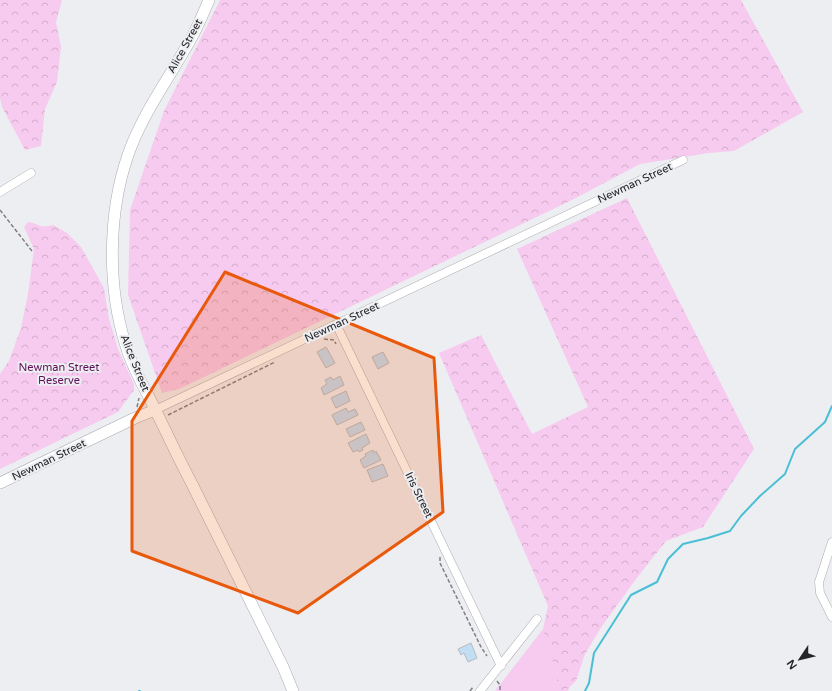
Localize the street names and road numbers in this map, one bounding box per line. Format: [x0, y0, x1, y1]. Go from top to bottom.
street label: Alice Street [165, 17, 205, 75]
street label: Newman Street [596, 160, 674, 206]
street label: Newman Street [303, 299, 381, 345]
street label: Alice Street [118, 333, 152, 393]
street label: Newman Street [10, 436, 88, 484]
street label: Iris Street [402, 470, 436, 520]

